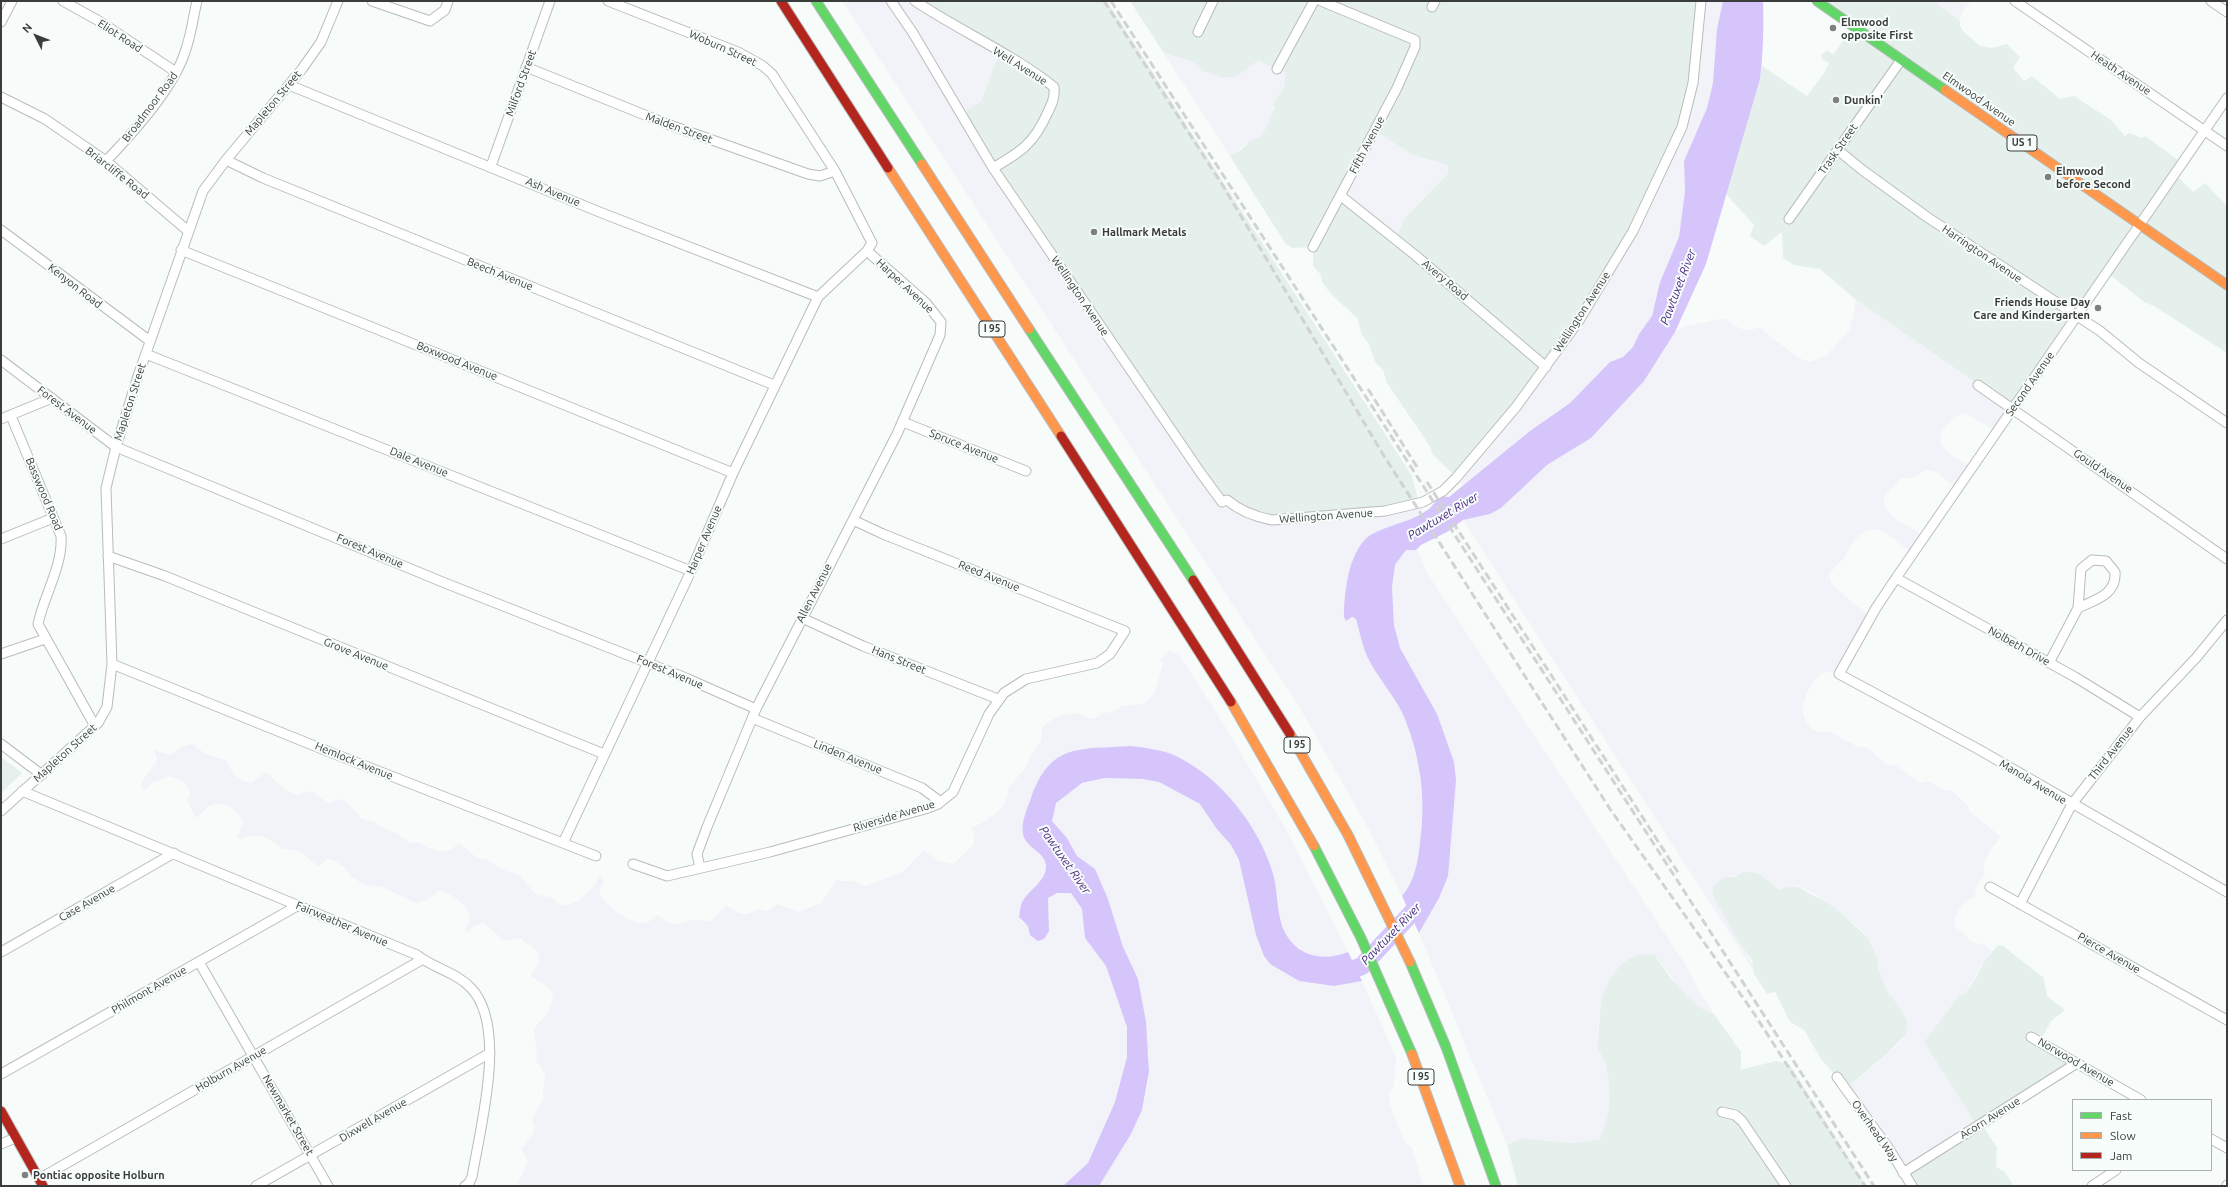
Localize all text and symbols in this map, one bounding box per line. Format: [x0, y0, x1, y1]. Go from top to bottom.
place label: Elmwood opposite First [1841, 15, 1913, 41]
north arrow [16, 16, 56, 56]
street label: Eliot Road [95, 17, 145, 55]
text: N [20, 21, 34, 35]
marker: Elmwood opposite First [1828, 23, 1838, 33]
street label: Woburn Street [687, 27, 759, 69]
street label: Well Avenue [990, 44, 1050, 88]
street label: Milford Street [503, 48, 539, 118]
street label: Heath Avenue [2088, 48, 2154, 98]
street label: Mapleton Street [242, 68, 304, 138]
street label: Broadmoor Road [119, 69, 181, 145]
street label: Elmwood Avenue [1940, 69, 2018, 129]
place label: Dunkin' [1844, 93, 1883, 107]
marker: Dunkin' [1831, 95, 1841, 105]
street label: Malden Street [644, 110, 714, 146]
street label: Fifth Avenue [1346, 114, 1388, 176]
street label: Trask Street [1816, 121, 1860, 177]
road number: US 1 [2007, 135, 2037, 151]
street label: Briarcliffe Road [83, 144, 151, 202]
place label: Elmwood before Second [2056, 164, 2131, 190]
marker: Elmwood before Second [2043, 172, 2053, 182]
street label: Ash Avenue [524, 175, 582, 209]
street label: Harrington Avenue [1940, 222, 2024, 286]
place label: Hallmark Metals [1102, 225, 1187, 239]
marker: Hallmark Metals [1089, 227, 1099, 237]
water label: Pawtuxet River [1657, 247, 1699, 327]
street label: Wellington Avenue [1048, 253, 1112, 339]
street label: Beech Avenue [465, 255, 535, 293]
street label: Harper Avenue [874, 256, 936, 316]
street label: Avery Road [1419, 257, 1471, 303]
street label: Kenyon Road [45, 261, 105, 311]
street label: Wellington Avenue [1551, 269, 1613, 355]
place label: Friends House Day Care and Kindergarten [1973, 295, 2090, 321]
marker: Friends House Day Care and Kindergarten [2093, 303, 2103, 313]
road number: I 95 [979, 321, 1005, 337]
street label: Boxwood Avenue [415, 339, 499, 383]
street label: Second Avenue [2003, 349, 2057, 419]
street label: Mapleton Street [111, 362, 149, 442]
street label: Forest Avenue [35, 383, 99, 437]
street label: Spruce Avenue [928, 426, 1000, 466]
street label: Dale Avenue [388, 444, 450, 480]
street label: Gould Avenue [2071, 446, 2135, 496]
street label: Basswood Road [23, 456, 65, 532]
water label: Pawtuxet River [1405, 489, 1481, 543]
street label: Harper Avenue [684, 503, 724, 577]
street label: Wellington Avenue [1279, 506, 1373, 526]
street label: Forest Avenue [335, 531, 405, 571]
street label: Reed Avenue [956, 558, 1022, 594]
street label: Allen Avenue [793, 561, 835, 625]
street label: Nolbeth Drive [1986, 624, 2052, 668]
street label: Grove Avenue [322, 635, 390, 673]
street label: Hans Street [870, 643, 928, 677]
street label: Forest Avenue [635, 652, 705, 692]
street label: Mapleton Street [31, 721, 99, 785]
street label: Third Avenue [2086, 723, 2136, 783]
street label: Linden Avenue [812, 737, 884, 777]
road number: I 95 [1284, 737, 1310, 753]
street label: Hemlock Avenue [313, 739, 395, 783]
street label: Manola Avenue [1997, 757, 2069, 807]
street label: Riverside Avenue [852, 797, 936, 835]
water label: Pawtuxet River [1036, 823, 1094, 897]
street label: Case Avenue [56, 882, 118, 924]
street label: Fairweather Avenue [294, 899, 390, 949]
water label: Pawtuxet River [1358, 900, 1424, 968]
street label: Pierce Avenue [2075, 930, 2143, 976]
street label: Philmont Avenue [109, 963, 189, 1017]
street label: Norwood Avenue [2035, 1035, 2117, 1089]
street label: Holburn Avenue [193, 1043, 269, 1095]
road number: I 95 [1408, 1069, 1434, 1085]
street label: Newmarket Street [260, 1072, 316, 1158]
street label: Acorn Avenue [1957, 1094, 2023, 1142]
street label: Dixwell Avenue [337, 1095, 409, 1145]
street label: Overhead Way [1849, 1098, 1901, 1164]
legend [2072, 1099, 2212, 1171]
text: Fast [2110, 1109, 2132, 1122]
text: Slow [2110, 1129, 2136, 1142]
text: Jam [2110, 1149, 2132, 1162]
place label: Pontiac opposite Holburn [33, 1168, 165, 1182]
marker: Pontiac opposite Holburn [20, 1170, 30, 1180]

